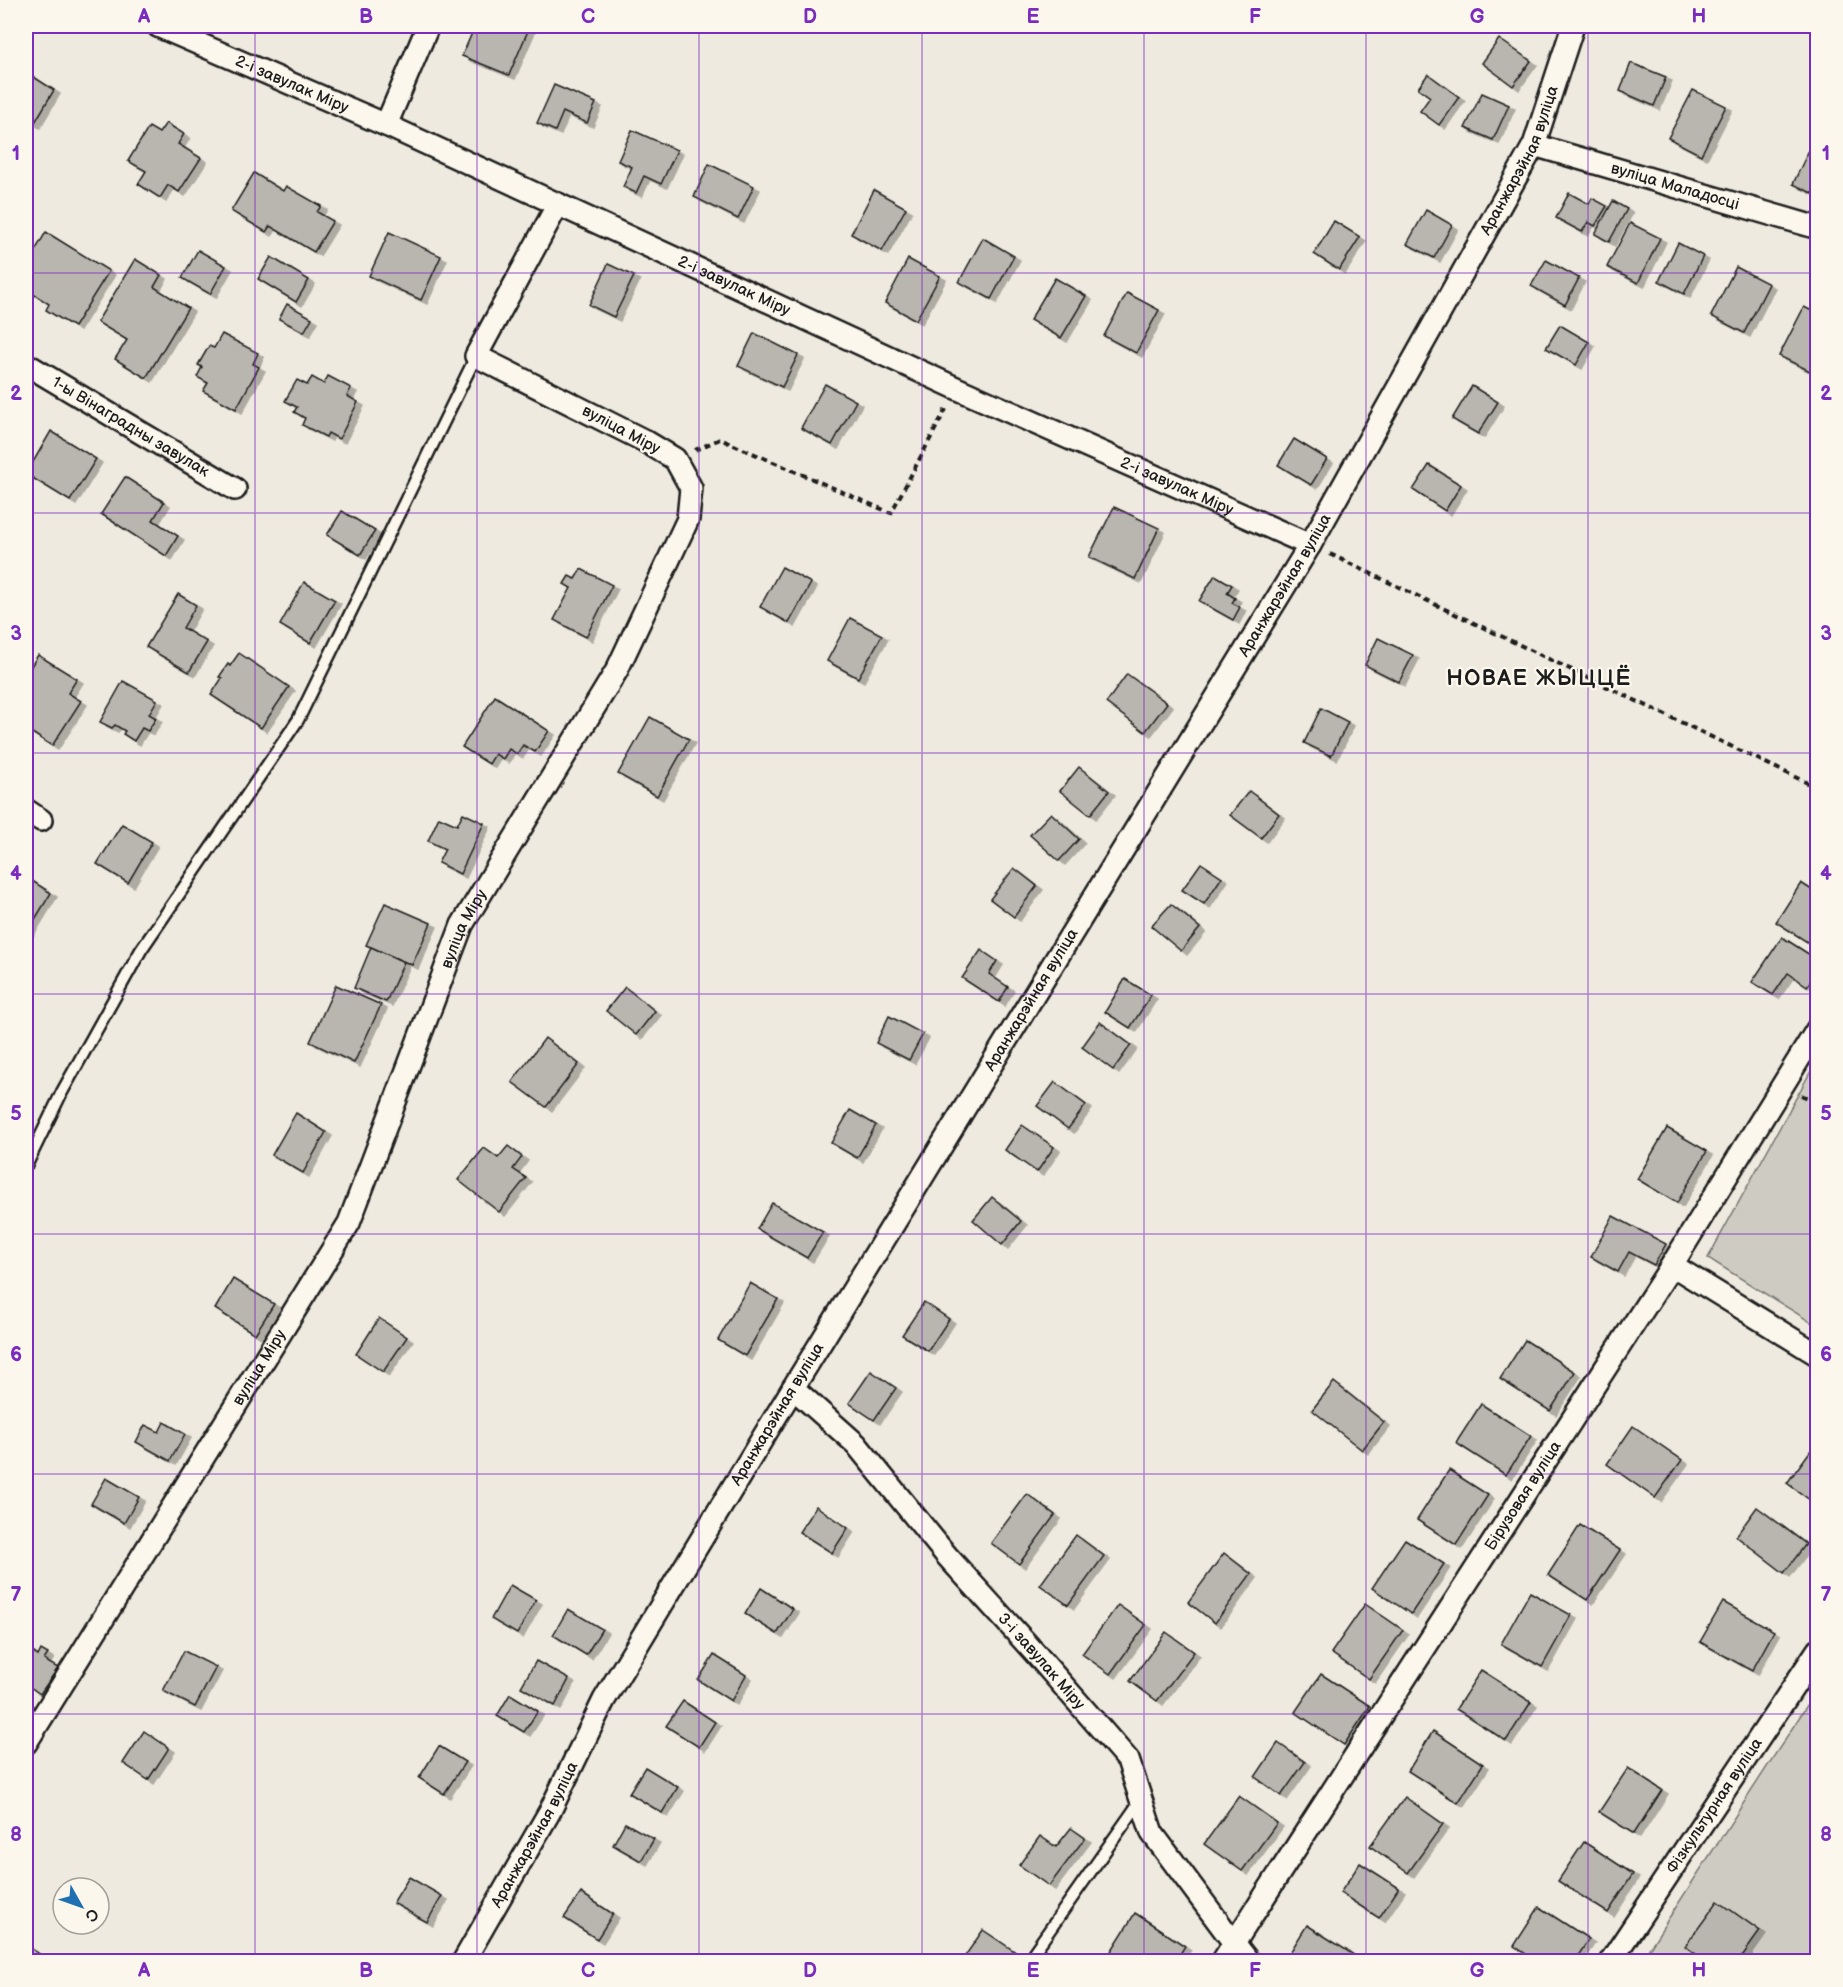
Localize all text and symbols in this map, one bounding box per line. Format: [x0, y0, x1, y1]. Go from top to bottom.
text: A [137, 5, 151, 29]
text: B [359, 5, 373, 29]
text: C [581, 5, 595, 29]
text: D [803, 5, 817, 29]
text: E [1027, 5, 1040, 29]
text: F [1249, 5, 1261, 29]
text: G [1470, 5, 1485, 29]
text: H [1692, 5, 1706, 29]
street label: 2-і завулак Міру [232, 51, 352, 117]
street label: Аранжарэйная вуліца [1476, 83, 1562, 239]
text: 1 [12, 142, 20, 166]
text: 1 [1822, 142, 1830, 166]
street label: вуліца Маладосці [1609, 158, 1741, 214]
street label: 2-і завулак Міру [675, 252, 794, 320]
street label: 1-ы Вінаградны завулак [49, 372, 213, 481]
text: 2 [10, 382, 22, 406]
text: 2 [1820, 382, 1832, 406]
street label: вуліца Міру [579, 401, 664, 459]
street label: 2-і завулак Міру [1117, 453, 1237, 520]
street label: Аранжарэйная вуліца [1234, 510, 1335, 661]
text: 3 [10, 622, 22, 646]
text: 3 [1820, 622, 1832, 646]
district label: НОВАЕ ЖЫЦЦЁ [1446, 664, 1632, 692]
text: 4 [10, 862, 22, 886]
text: 4 [1820, 862, 1832, 886]
street label: вуліца Міру [437, 885, 491, 971]
street label: Аранжарэйная вуліца [980, 925, 1082, 1075]
text: 5 [10, 1102, 22, 1126]
text: 5 [1820, 1102, 1832, 1126]
street label: вуліца Міру [229, 1326, 290, 1409]
street label: Аранжарэйная вуліца [726, 1339, 828, 1490]
text: 6 [10, 1343, 22, 1367]
text: 6 [1820, 1343, 1832, 1367]
street label: Бірузовая вуліца [1481, 1437, 1566, 1554]
text: 7 [10, 1583, 22, 1607]
text: 7 [1820, 1583, 1832, 1607]
street label: 3-і завулак Міру [994, 1609, 1089, 1714]
street label: Фізкультурная вуліца [1662, 1734, 1767, 1877]
street label: Аранжарэйная вуліца [486, 1758, 582, 1912]
text: 8 [10, 1823, 22, 1847]
text: 8 [1820, 1823, 1832, 1847]
north arrow [51, 1876, 111, 1936]
text: С [80, 1904, 102, 1925]
text: A [137, 1959, 151, 1983]
text: B [359, 1959, 373, 1983]
text: C [581, 1959, 595, 1983]
text: D [803, 1959, 817, 1983]
text: E [1027, 1959, 1040, 1983]
text: F [1249, 1959, 1261, 1983]
text: G [1470, 1959, 1485, 1983]
text: H [1692, 1959, 1706, 1983]

